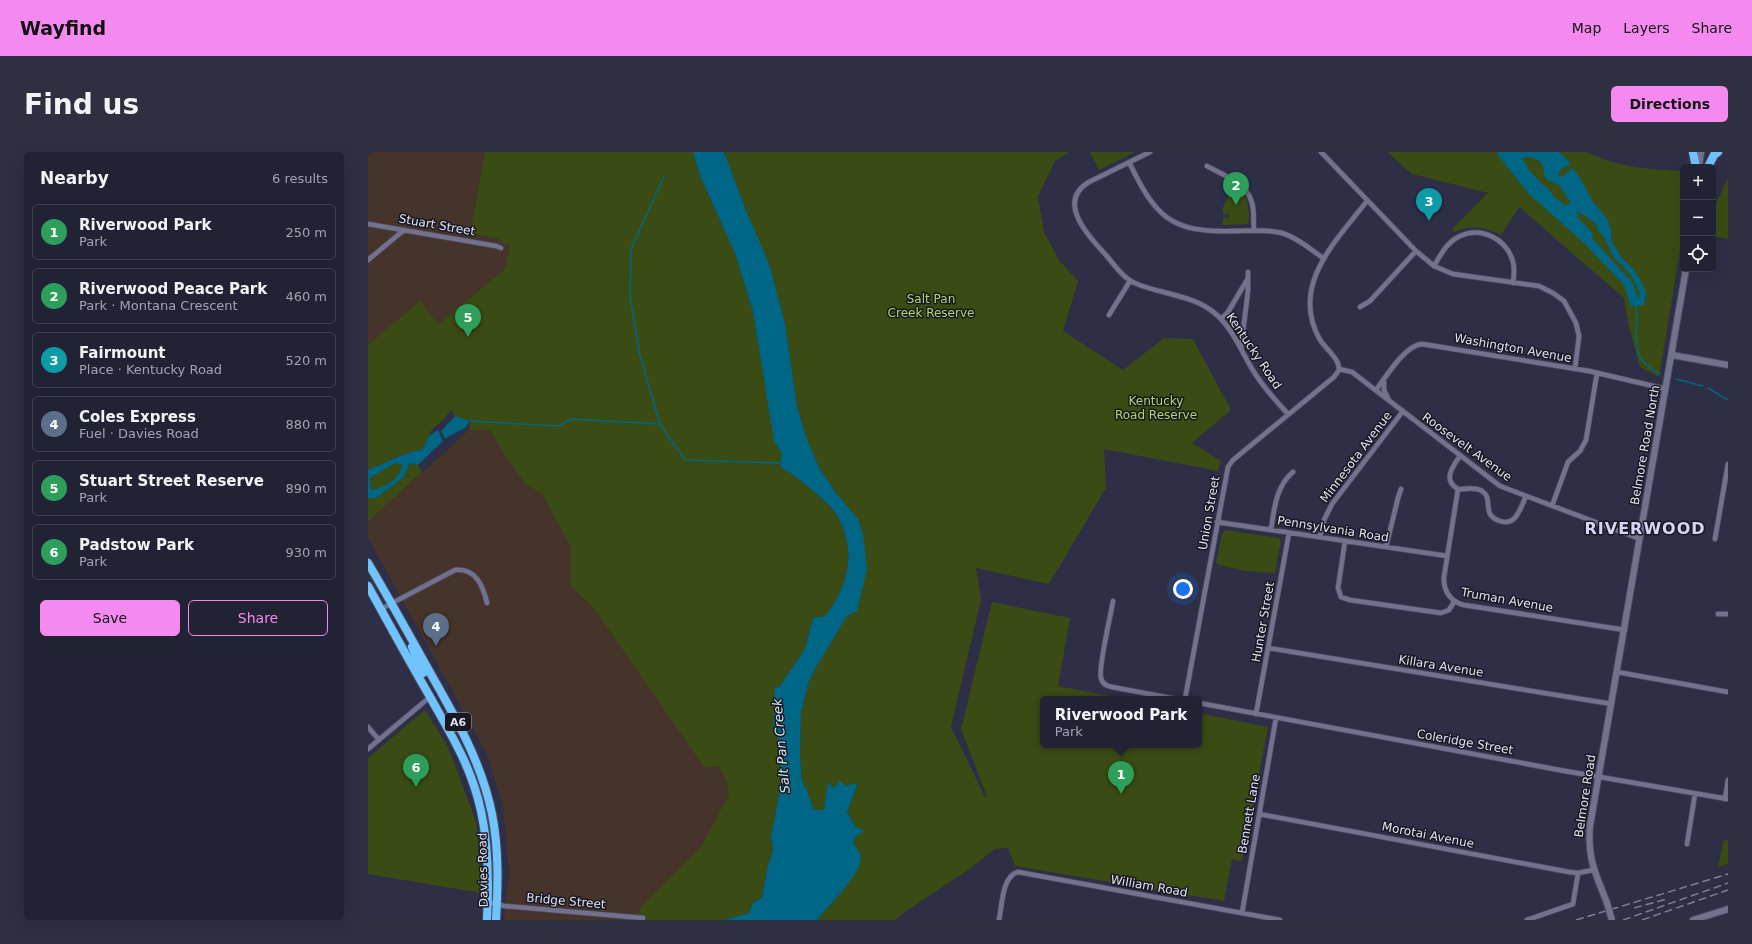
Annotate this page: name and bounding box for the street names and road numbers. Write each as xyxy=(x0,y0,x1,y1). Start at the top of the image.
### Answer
street label: Stuart Street xyxy=(398,211,477,239)
street label: Kentucky Road xyxy=(1223,310,1285,392)
street label: Washington Avenue xyxy=(1453,331,1573,365)
street label: Belmore Road North xyxy=(1628,384,1662,506)
street label: Minnesota Avenue xyxy=(1317,409,1395,505)
street label: Roosevelt Avenue xyxy=(1420,410,1514,484)
street label: Union Street xyxy=(1196,475,1222,551)
street label: Pennsylvania Road xyxy=(1276,513,1390,545)
street label: Hunter Street xyxy=(1249,580,1277,663)
street label: Truman Avenue xyxy=(1459,585,1554,615)
street label: Killara Avenue xyxy=(1397,652,1485,680)
road number: A6 xyxy=(445,713,471,731)
street label: Coleridge Street xyxy=(1416,727,1515,757)
street label: Belmore Road xyxy=(1572,753,1598,839)
street label: Bennett Lane xyxy=(1235,773,1263,855)
street label: Morotai Avenue xyxy=(1381,819,1475,851)
street label: Davies Road xyxy=(475,833,491,907)
street label: William Road xyxy=(1109,872,1189,900)
street label: Bridge Street xyxy=(526,891,606,911)

